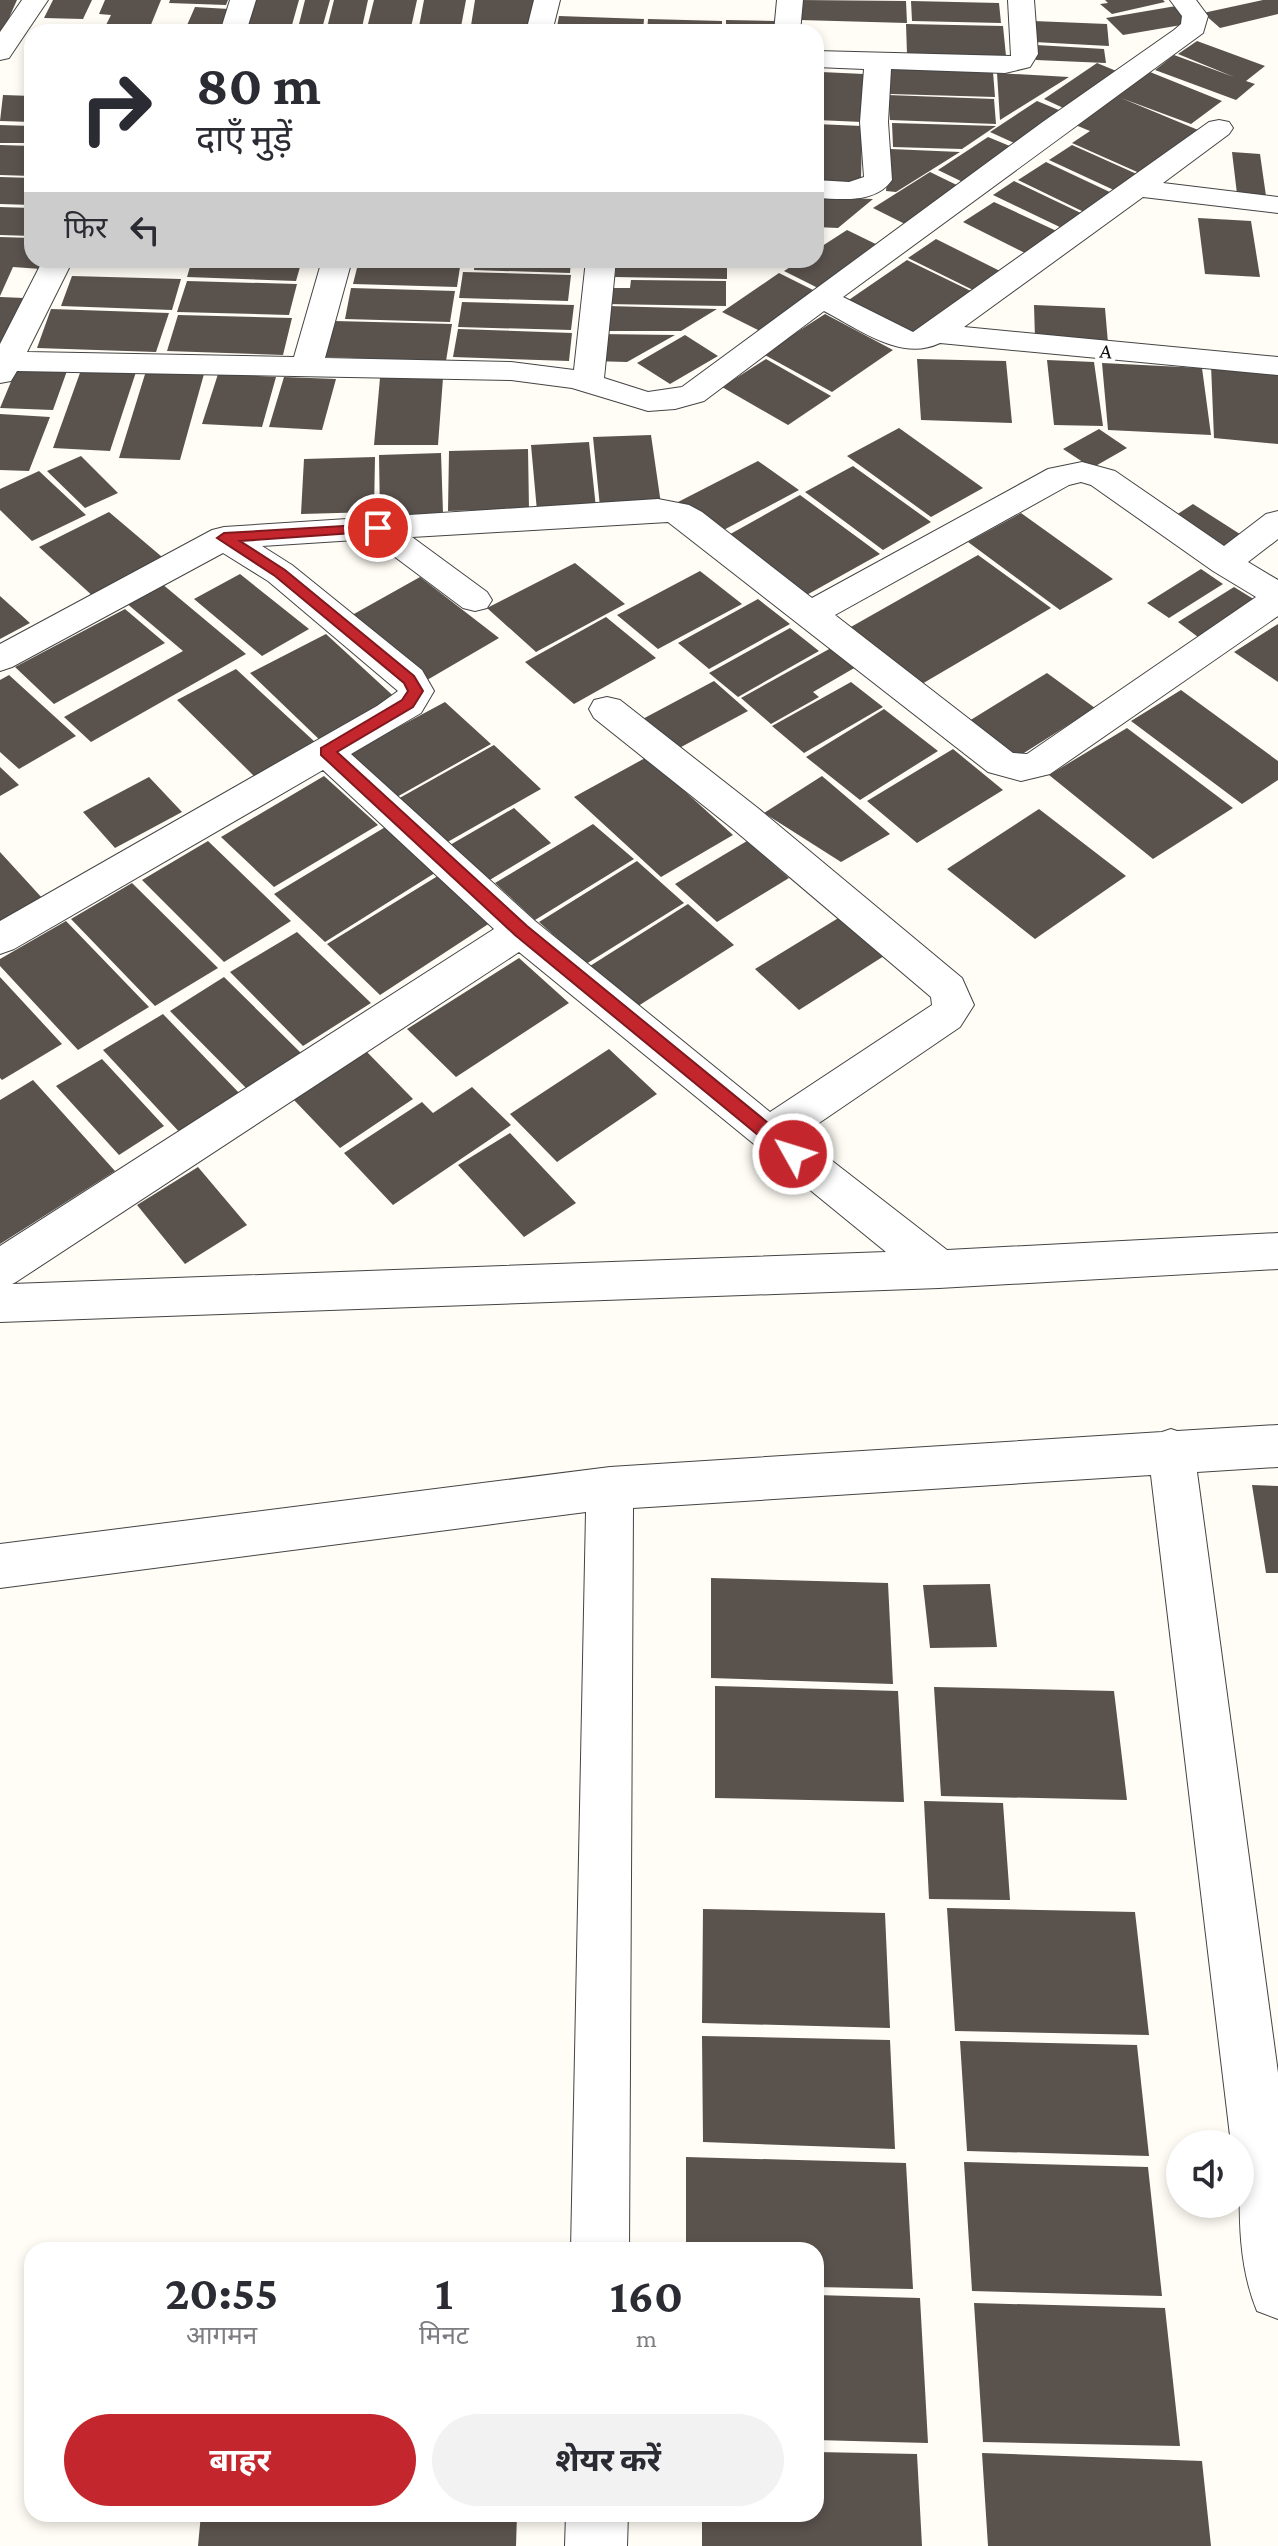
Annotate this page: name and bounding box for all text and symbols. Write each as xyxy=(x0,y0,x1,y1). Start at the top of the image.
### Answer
text: 80 m xyxy=(196,54,321,116)
icon: right xyxy=(64,56,168,160)
text: दाएँ मुड़ें xyxy=(196,119,292,159)
icon: left xyxy=(123,208,167,252)
text: फिर xyxy=(64,211,107,244)
street label: A xyxy=(1099,338,1114,364)
pin xyxy=(344,494,412,562)
icon: arrive xyxy=(356,506,400,550)
position arrow xyxy=(751,1112,835,1196)
map controls xyxy=(1166,2130,1254,2218)
button: sound xyxy=(1166,2130,1254,2218)
text: 20:55 xyxy=(165,2266,278,2319)
text: 1 xyxy=(435,2266,453,2319)
text: 160 xyxy=(610,2269,683,2322)
text: आगमन xyxy=(186,2321,257,2350)
text: मिनट xyxy=(419,2321,469,2350)
text: m xyxy=(636,2324,657,2353)
button: बाहर xyxy=(64,2414,416,2506)
button: शेयर करें xyxy=(432,2414,784,2506)

